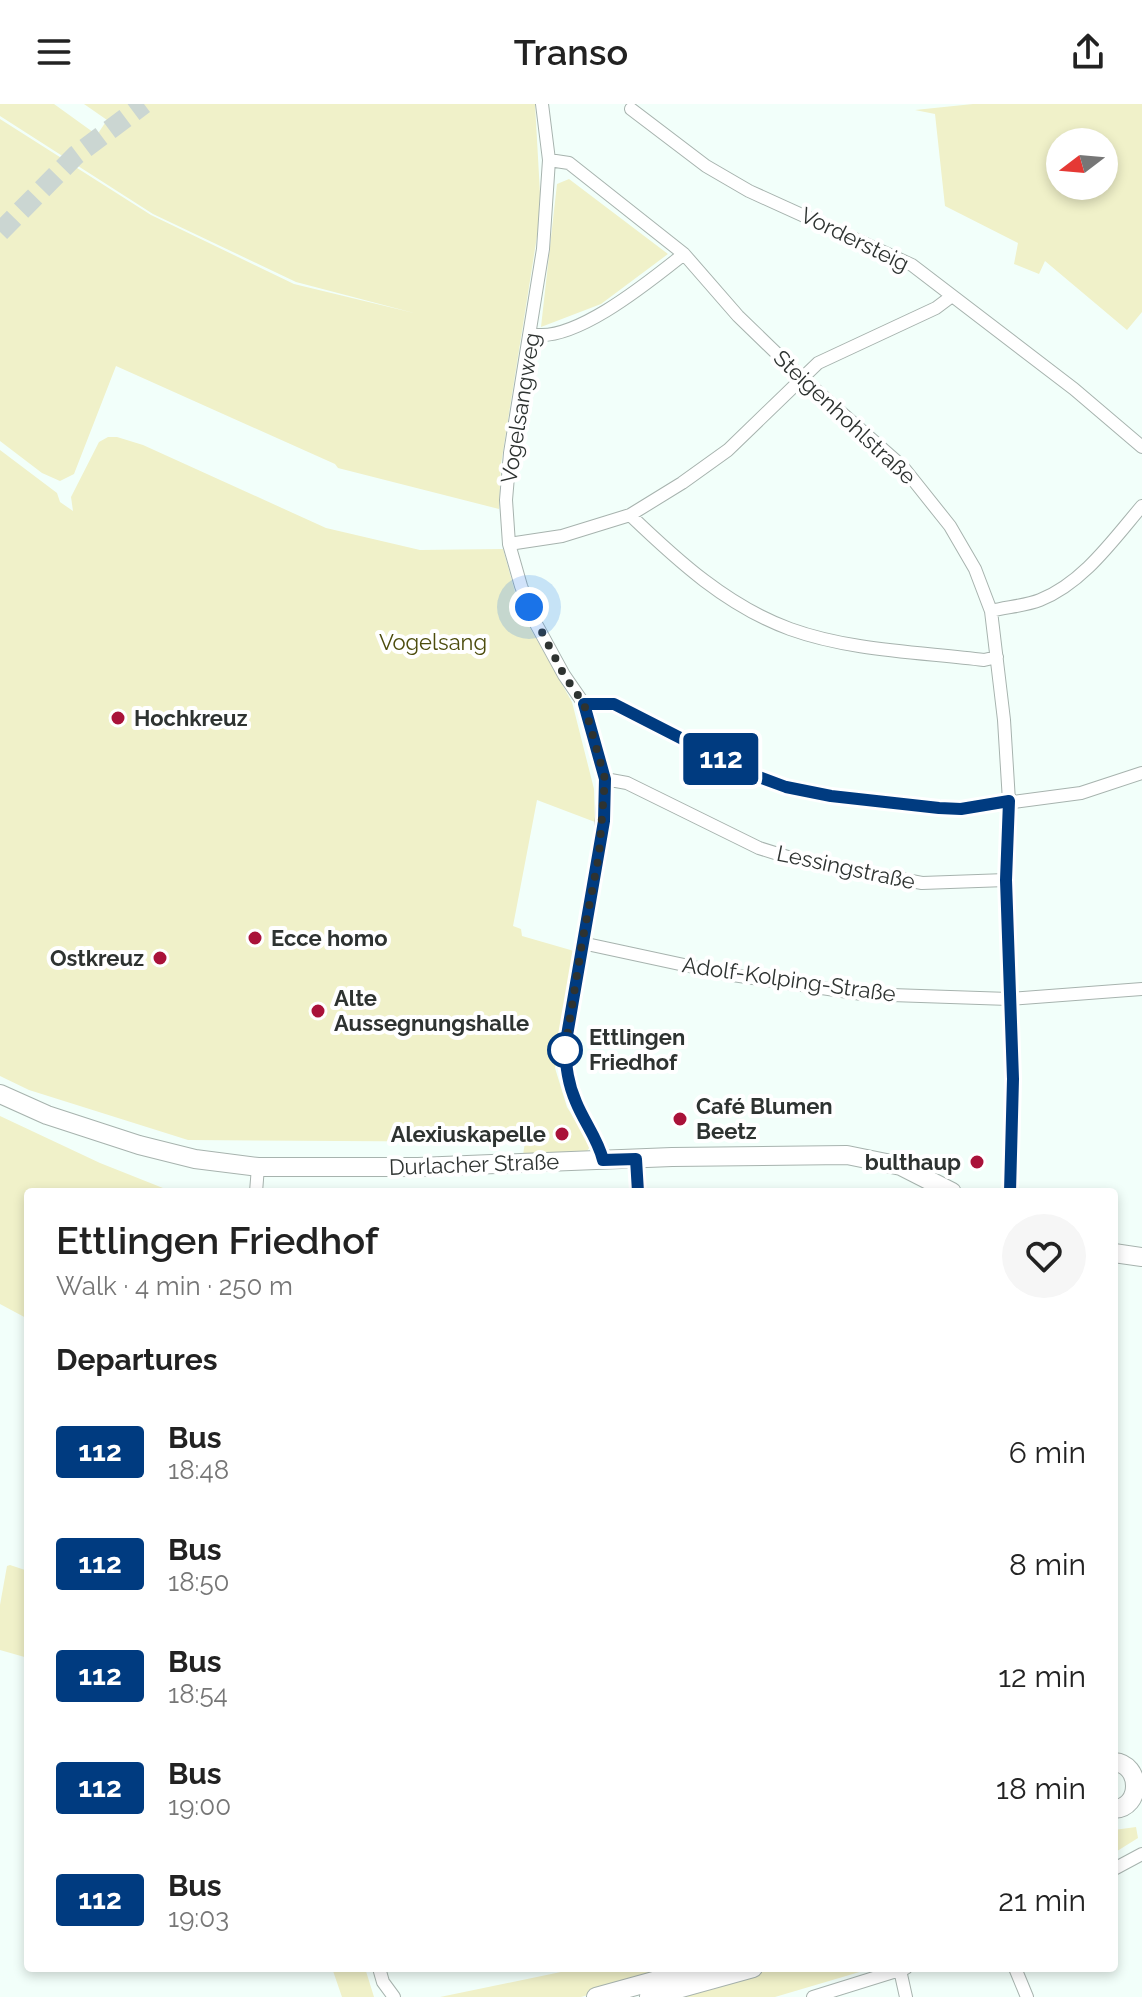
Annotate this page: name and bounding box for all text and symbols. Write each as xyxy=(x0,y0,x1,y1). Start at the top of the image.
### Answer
icon: menu xyxy=(32,30,76,74)
icon: share xyxy=(1066,30,1110,74)
text: Transo xyxy=(514,31,628,73)
north arrow xyxy=(1046,128,1118,200)
map controls xyxy=(1046,128,1118,200)
street label: Vordersteig xyxy=(797,202,913,276)
street label: Vogelsangweg xyxy=(495,331,545,485)
street label: Steigenhohlstraße xyxy=(769,344,922,490)
your location xyxy=(509,587,549,627)
park label: Vogelsang xyxy=(379,629,487,655)
place label: Hochkreuz xyxy=(134,705,248,731)
marker: Hochkreuz xyxy=(109,709,127,727)
line badge: 112 xyxy=(675,733,767,785)
text: 112 xyxy=(699,742,743,775)
street label: Lessingstraße xyxy=(774,840,918,894)
place label: Ecce homo xyxy=(271,925,387,951)
marker: Ecce homo xyxy=(246,929,264,947)
place label: Ostkreuz xyxy=(50,945,144,971)
marker: Ostkreuz xyxy=(151,949,169,967)
street label: Adolf-Kolping-Straße xyxy=(681,951,897,1007)
place label: Alte Aussegnungshalle xyxy=(334,985,529,1036)
marker: Alte Aussegnungshalle xyxy=(309,1002,327,1020)
place label: Ettlingen Friedhof xyxy=(589,1024,685,1075)
marker: Ettlingen Friedhof xyxy=(548,1033,582,1067)
place label: Café Blumen Beetz xyxy=(696,1093,833,1144)
marker: Café Blumen Beetz xyxy=(671,1110,689,1128)
place label: Alexiuskapelle xyxy=(391,1121,546,1147)
marker: Alexiuskapelle xyxy=(553,1125,571,1143)
street label: Durlacher Straße xyxy=(388,1148,560,1180)
place label: bulthaup xyxy=(865,1149,961,1175)
marker: bulthaup xyxy=(968,1153,986,1171)
button: heart xyxy=(1002,1214,1086,1298)
text: Ettlingen Friedhof xyxy=(56,1218,378,1263)
text: Walk · 4 min · 250 m xyxy=(56,1271,293,1301)
text: Departures xyxy=(56,1342,218,1377)
text: Bus xyxy=(168,1420,222,1455)
text: 112 xyxy=(78,1435,122,1468)
text: 6 min xyxy=(1009,1435,1086,1470)
text: 18:48 xyxy=(168,1455,229,1485)
text: Bus xyxy=(168,1532,222,1567)
text: 112 xyxy=(78,1547,122,1580)
text: 8 min xyxy=(1009,1547,1086,1582)
text: 18:50 xyxy=(168,1567,230,1597)
text: Bus xyxy=(168,1644,222,1679)
text: 112 xyxy=(78,1659,122,1692)
text: 12 min xyxy=(998,1659,1086,1694)
text: 18:54 xyxy=(168,1679,228,1709)
text: Bus xyxy=(168,1756,222,1791)
text: 112 xyxy=(78,1771,122,1804)
text: 18 min xyxy=(996,1771,1086,1806)
text: 19:00 xyxy=(168,1791,231,1821)
text: Bus xyxy=(168,1868,222,1903)
text: 112 xyxy=(78,1883,122,1916)
text: 21 min xyxy=(998,1883,1086,1918)
text: 19:03 xyxy=(168,1903,229,1933)

